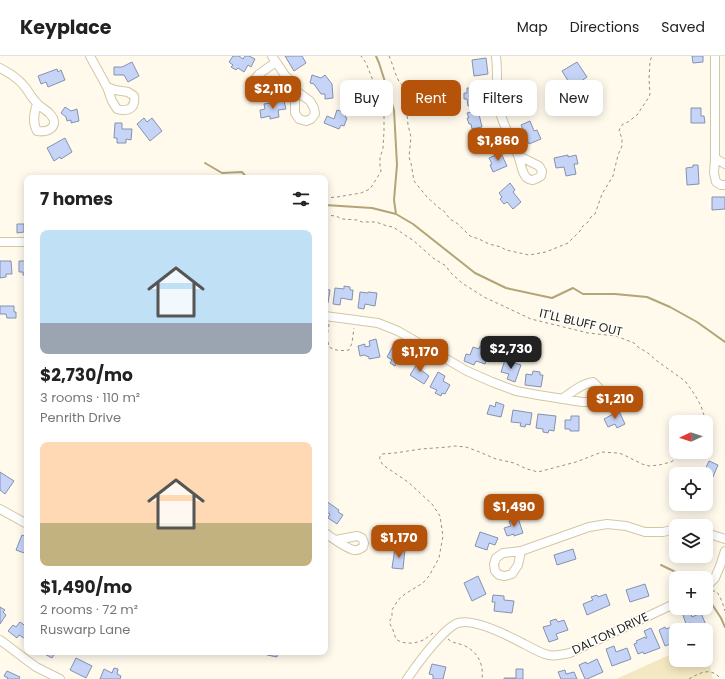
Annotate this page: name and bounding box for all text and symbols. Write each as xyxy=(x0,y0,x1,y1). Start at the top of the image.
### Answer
text: Keyplace xyxy=(20,14,112,41)
text: Map xyxy=(517,17,548,37)
text: Directions xyxy=(570,17,639,37)
text: Saved xyxy=(661,17,705,37)
pin: $2,110 xyxy=(240,76,306,110)
text: $2,110 xyxy=(254,79,292,98)
chip: Buy xyxy=(340,80,393,116)
chip: Rent xyxy=(401,80,461,116)
chip: Filters xyxy=(469,80,537,116)
chip: New xyxy=(545,80,603,116)
pin: $1,860 xyxy=(465,128,531,162)
text: $1,860 xyxy=(477,131,519,150)
text: 7 homes xyxy=(40,187,113,211)
icon: filters xyxy=(290,188,312,210)
icon: home xyxy=(140,256,212,328)
street label: IT'LL BLUFF OUT xyxy=(538,304,625,340)
pin: $2,730 xyxy=(478,336,544,370)
pin: $1,170 xyxy=(387,339,453,373)
text: $2,730 xyxy=(489,339,533,358)
text: $1,170 xyxy=(401,342,439,361)
text: $2,730/mo xyxy=(40,363,133,387)
pin: $1,210 xyxy=(582,386,648,420)
text: 3 rooms · 110 m² xyxy=(40,388,140,407)
text: $1,210 xyxy=(596,389,634,408)
text: Penrith Drive xyxy=(40,408,121,427)
north arrow xyxy=(669,415,713,459)
map controls xyxy=(669,415,713,667)
button: locate xyxy=(669,467,713,511)
icon: home xyxy=(140,468,212,540)
pin: $1,490 xyxy=(481,494,547,528)
text: $1,490 xyxy=(493,497,535,516)
button: layers xyxy=(669,519,713,563)
pin: $1,170 xyxy=(366,525,432,559)
text: $1,170 xyxy=(380,528,418,547)
button: + xyxy=(669,571,713,615)
text: $1,490/mo xyxy=(40,575,132,599)
text: 2 rooms · 72 m² xyxy=(40,600,138,619)
street label: DALTON DRIVE xyxy=(569,608,651,658)
text: Ruswarp Lane xyxy=(40,620,130,639)
button: − xyxy=(669,623,713,667)

